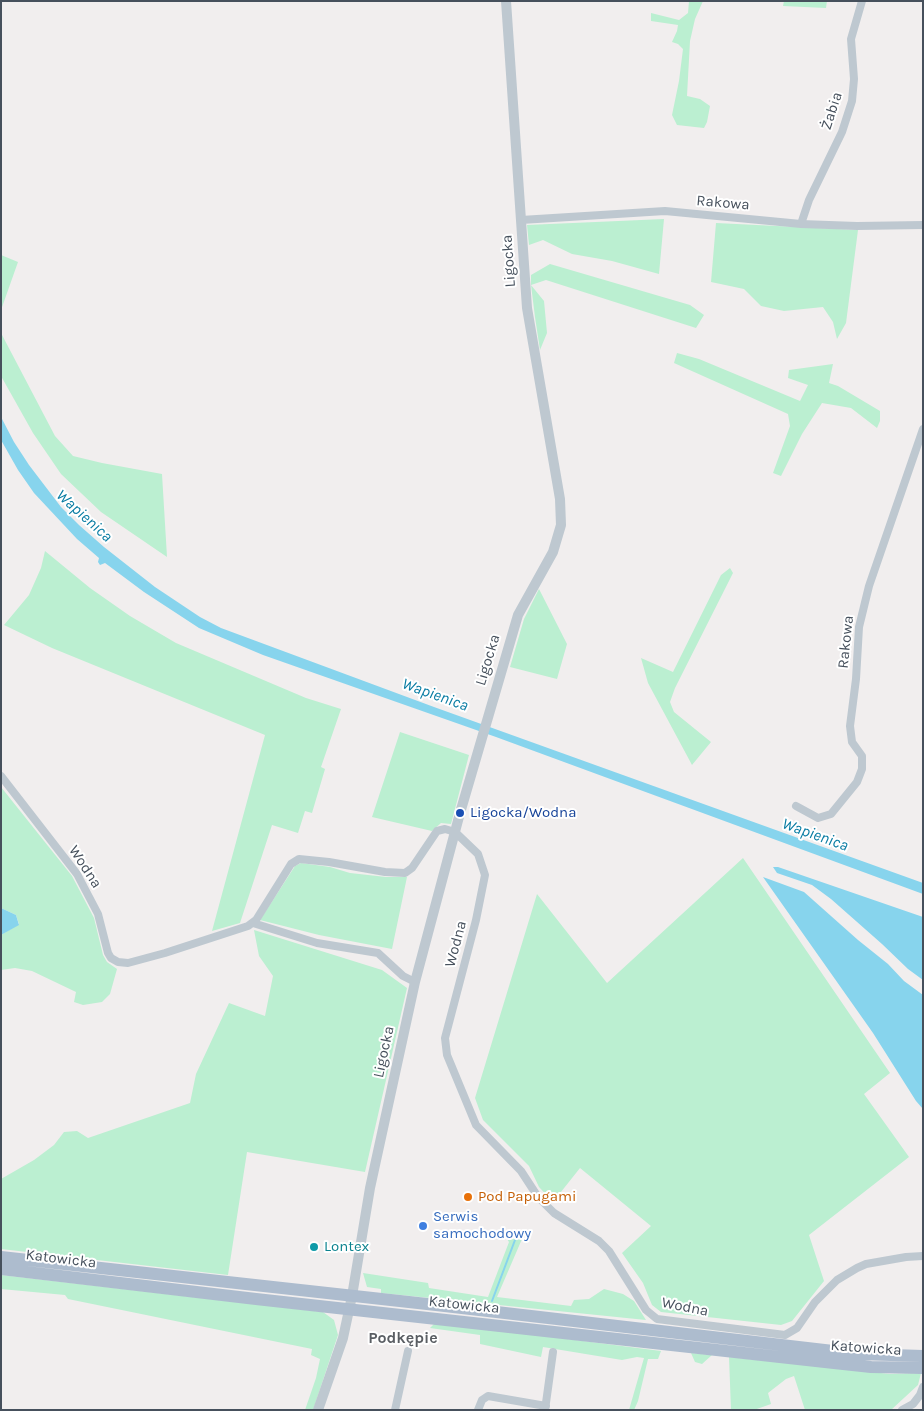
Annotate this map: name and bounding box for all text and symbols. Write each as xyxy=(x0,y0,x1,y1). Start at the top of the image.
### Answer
street label: Żabia xyxy=(817,90,847,132)
street label: Rakowa xyxy=(696,192,750,214)
street label: Ligocka xyxy=(498,234,520,288)
water label: Wapienica xyxy=(52,486,116,546)
street label: Rakowa xyxy=(834,615,858,669)
street label: Ligocka xyxy=(472,632,504,688)
water label: Wapienica xyxy=(399,674,471,716)
place label: Ligocka/Wodna xyxy=(470,804,576,822)
marker: Ligocka/Wodna xyxy=(454,807,466,819)
water label: Wapienica xyxy=(779,814,851,856)
street label: Wodna xyxy=(65,842,105,892)
street label: Wodna xyxy=(441,919,471,969)
street label: Ligocka xyxy=(370,1024,398,1080)
place label: Pod Papugami xyxy=(478,1188,577,1206)
marker: Pod Papugami xyxy=(462,1191,474,1203)
place label: Serwis samochodowy xyxy=(433,1208,531,1243)
marker: Serwis samochodowy xyxy=(417,1220,429,1232)
place label: Lontex xyxy=(324,1238,369,1256)
marker: Lontex xyxy=(308,1241,320,1253)
street label: Katowicka xyxy=(25,1246,97,1272)
street label: Katowicka xyxy=(428,1292,500,1318)
street label: Wodna xyxy=(660,1294,710,1320)
district label: Podkępie xyxy=(368,1328,438,1348)
street label: Katowicka xyxy=(830,1337,902,1359)

